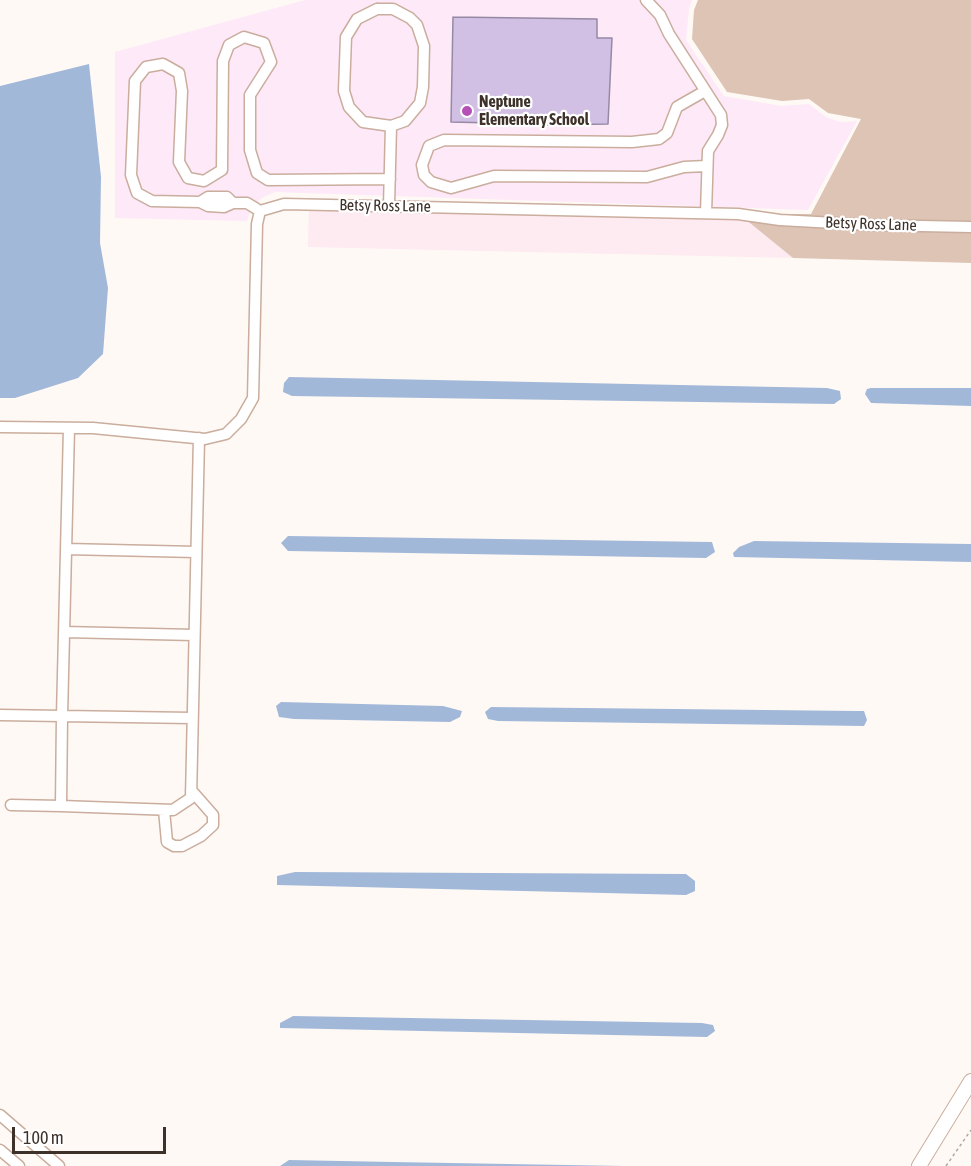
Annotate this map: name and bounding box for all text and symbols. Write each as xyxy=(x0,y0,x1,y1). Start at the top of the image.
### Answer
place label: Neptune Elementary School xyxy=(479,92,589,130)
marker: Neptune Elementary School xyxy=(460,104,474,118)
street label: Betsy Ross Lane xyxy=(339,196,431,216)
street label: Betsy Ross Lane xyxy=(825,213,917,235)
scale bar xyxy=(15,1115,170,1153)
text: 100 m xyxy=(23,1127,64,1148)

